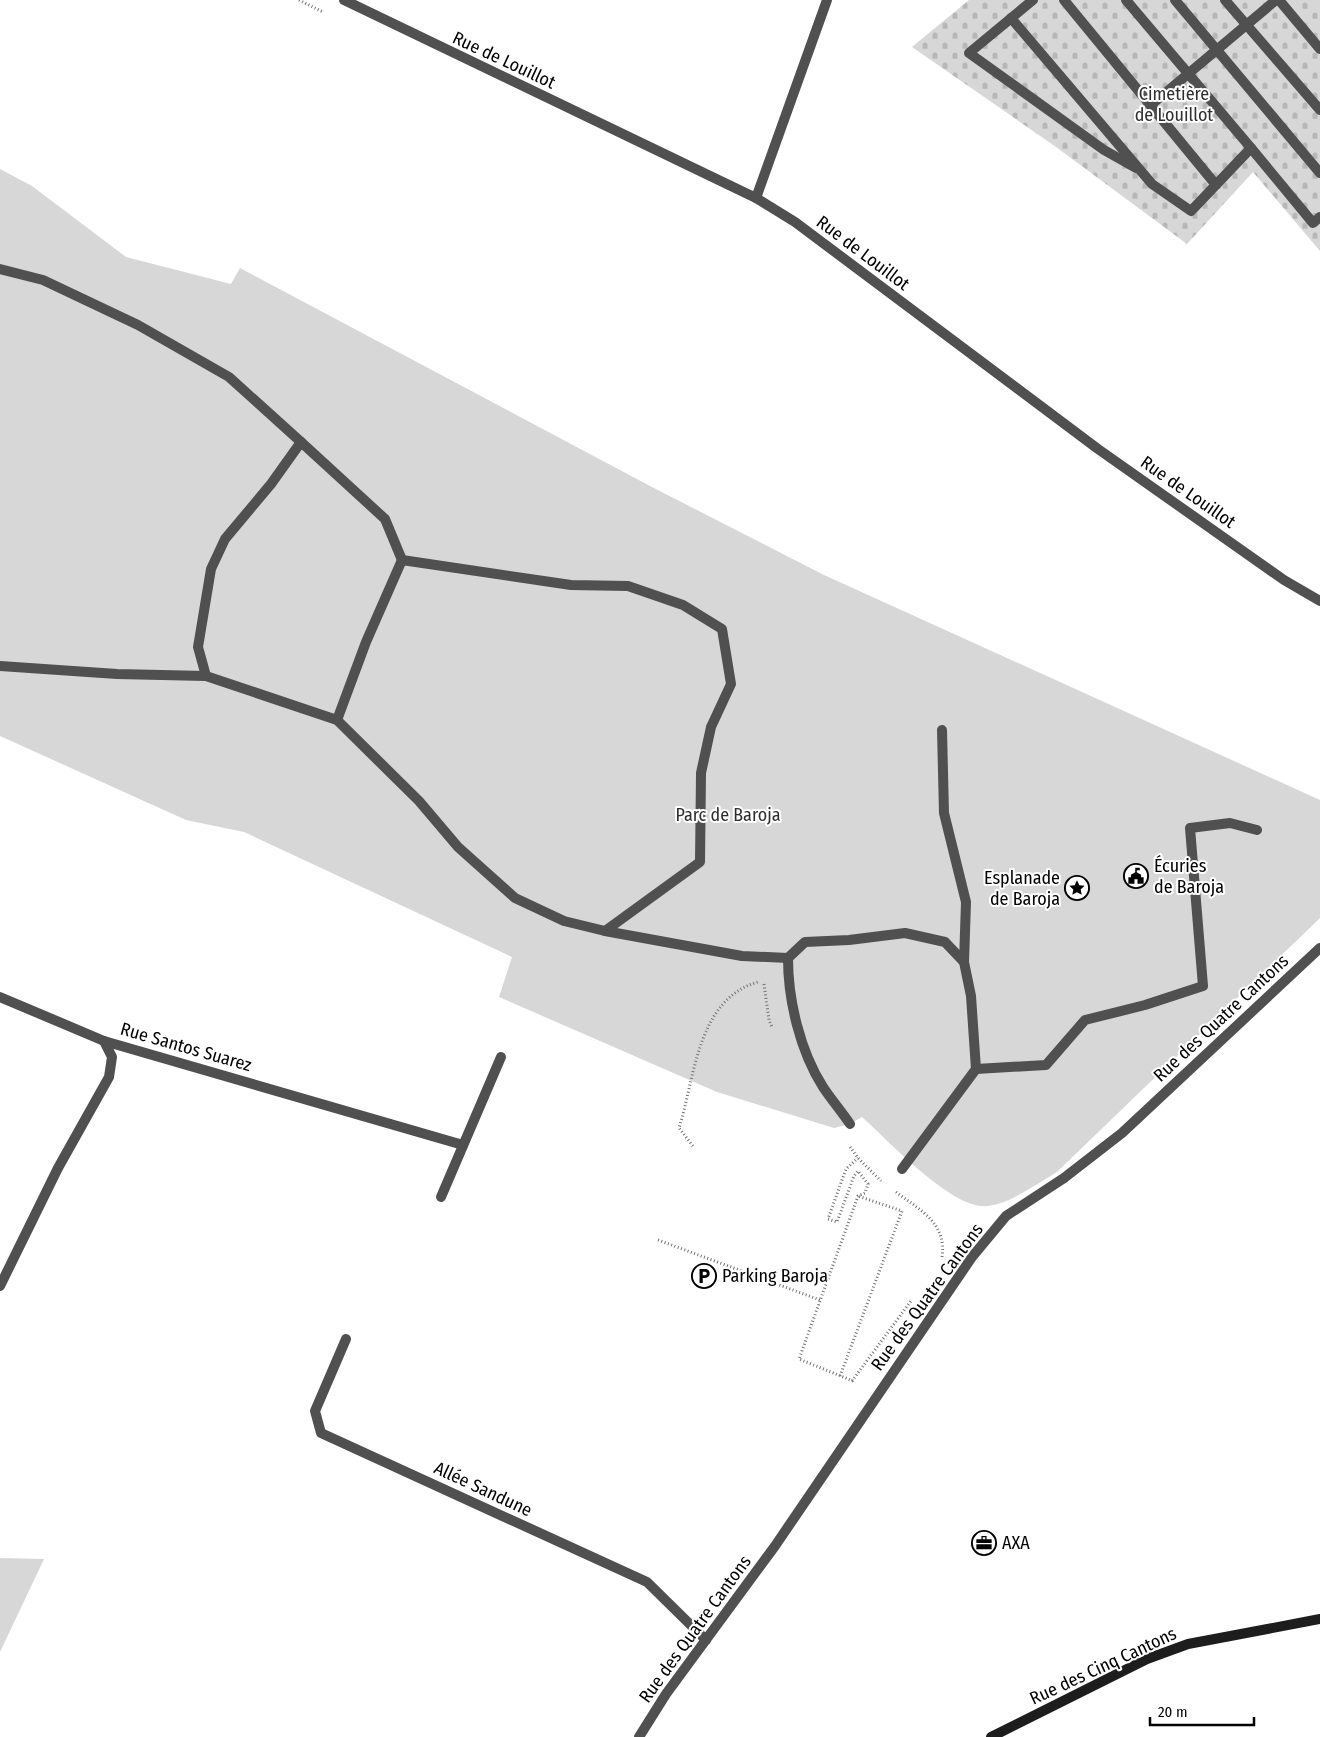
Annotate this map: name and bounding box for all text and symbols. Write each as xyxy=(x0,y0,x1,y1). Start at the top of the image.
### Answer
street label: Rue de Louillot xyxy=(449,27,559,93)
park label: Cimetière de Louillot xyxy=(1135,83,1213,126)
street label: Rue de Louillot xyxy=(812,211,914,295)
street label: Rue de Louillot xyxy=(1136,451,1240,533)
park label: Parc de Baroja xyxy=(675,804,781,826)
place label: Écuries de Baroja xyxy=(1154,854,1224,898)
public building icon: Écuries de Baroja xyxy=(1123,863,1149,889)
place label: Esplanade de Baroja xyxy=(984,867,1060,910)
place icon: Esplanade de Baroja xyxy=(1064,875,1090,901)
street label: Rue des Quatre Cantons xyxy=(1149,950,1293,1086)
street label: Rue Santos Suarez xyxy=(118,1018,254,1076)
street label: Rue des Quatre Cantons xyxy=(866,1219,988,1375)
parking icon: Parking Baroja xyxy=(691,1263,717,1289)
place label: Parking Baroja xyxy=(722,1265,828,1287)
street label: Allée Sandune xyxy=(431,1457,536,1521)
office icon: AXA xyxy=(971,1530,997,1556)
place label: AXA xyxy=(1002,1532,1030,1554)
street label: Rue des Quatre Cantons xyxy=(634,1551,756,1707)
street label: Rue des Cinq Cantons xyxy=(1026,1622,1180,1710)
scale bar xyxy=(1150,1694,1254,1726)
text: 20 m xyxy=(1158,1703,1188,1721)

